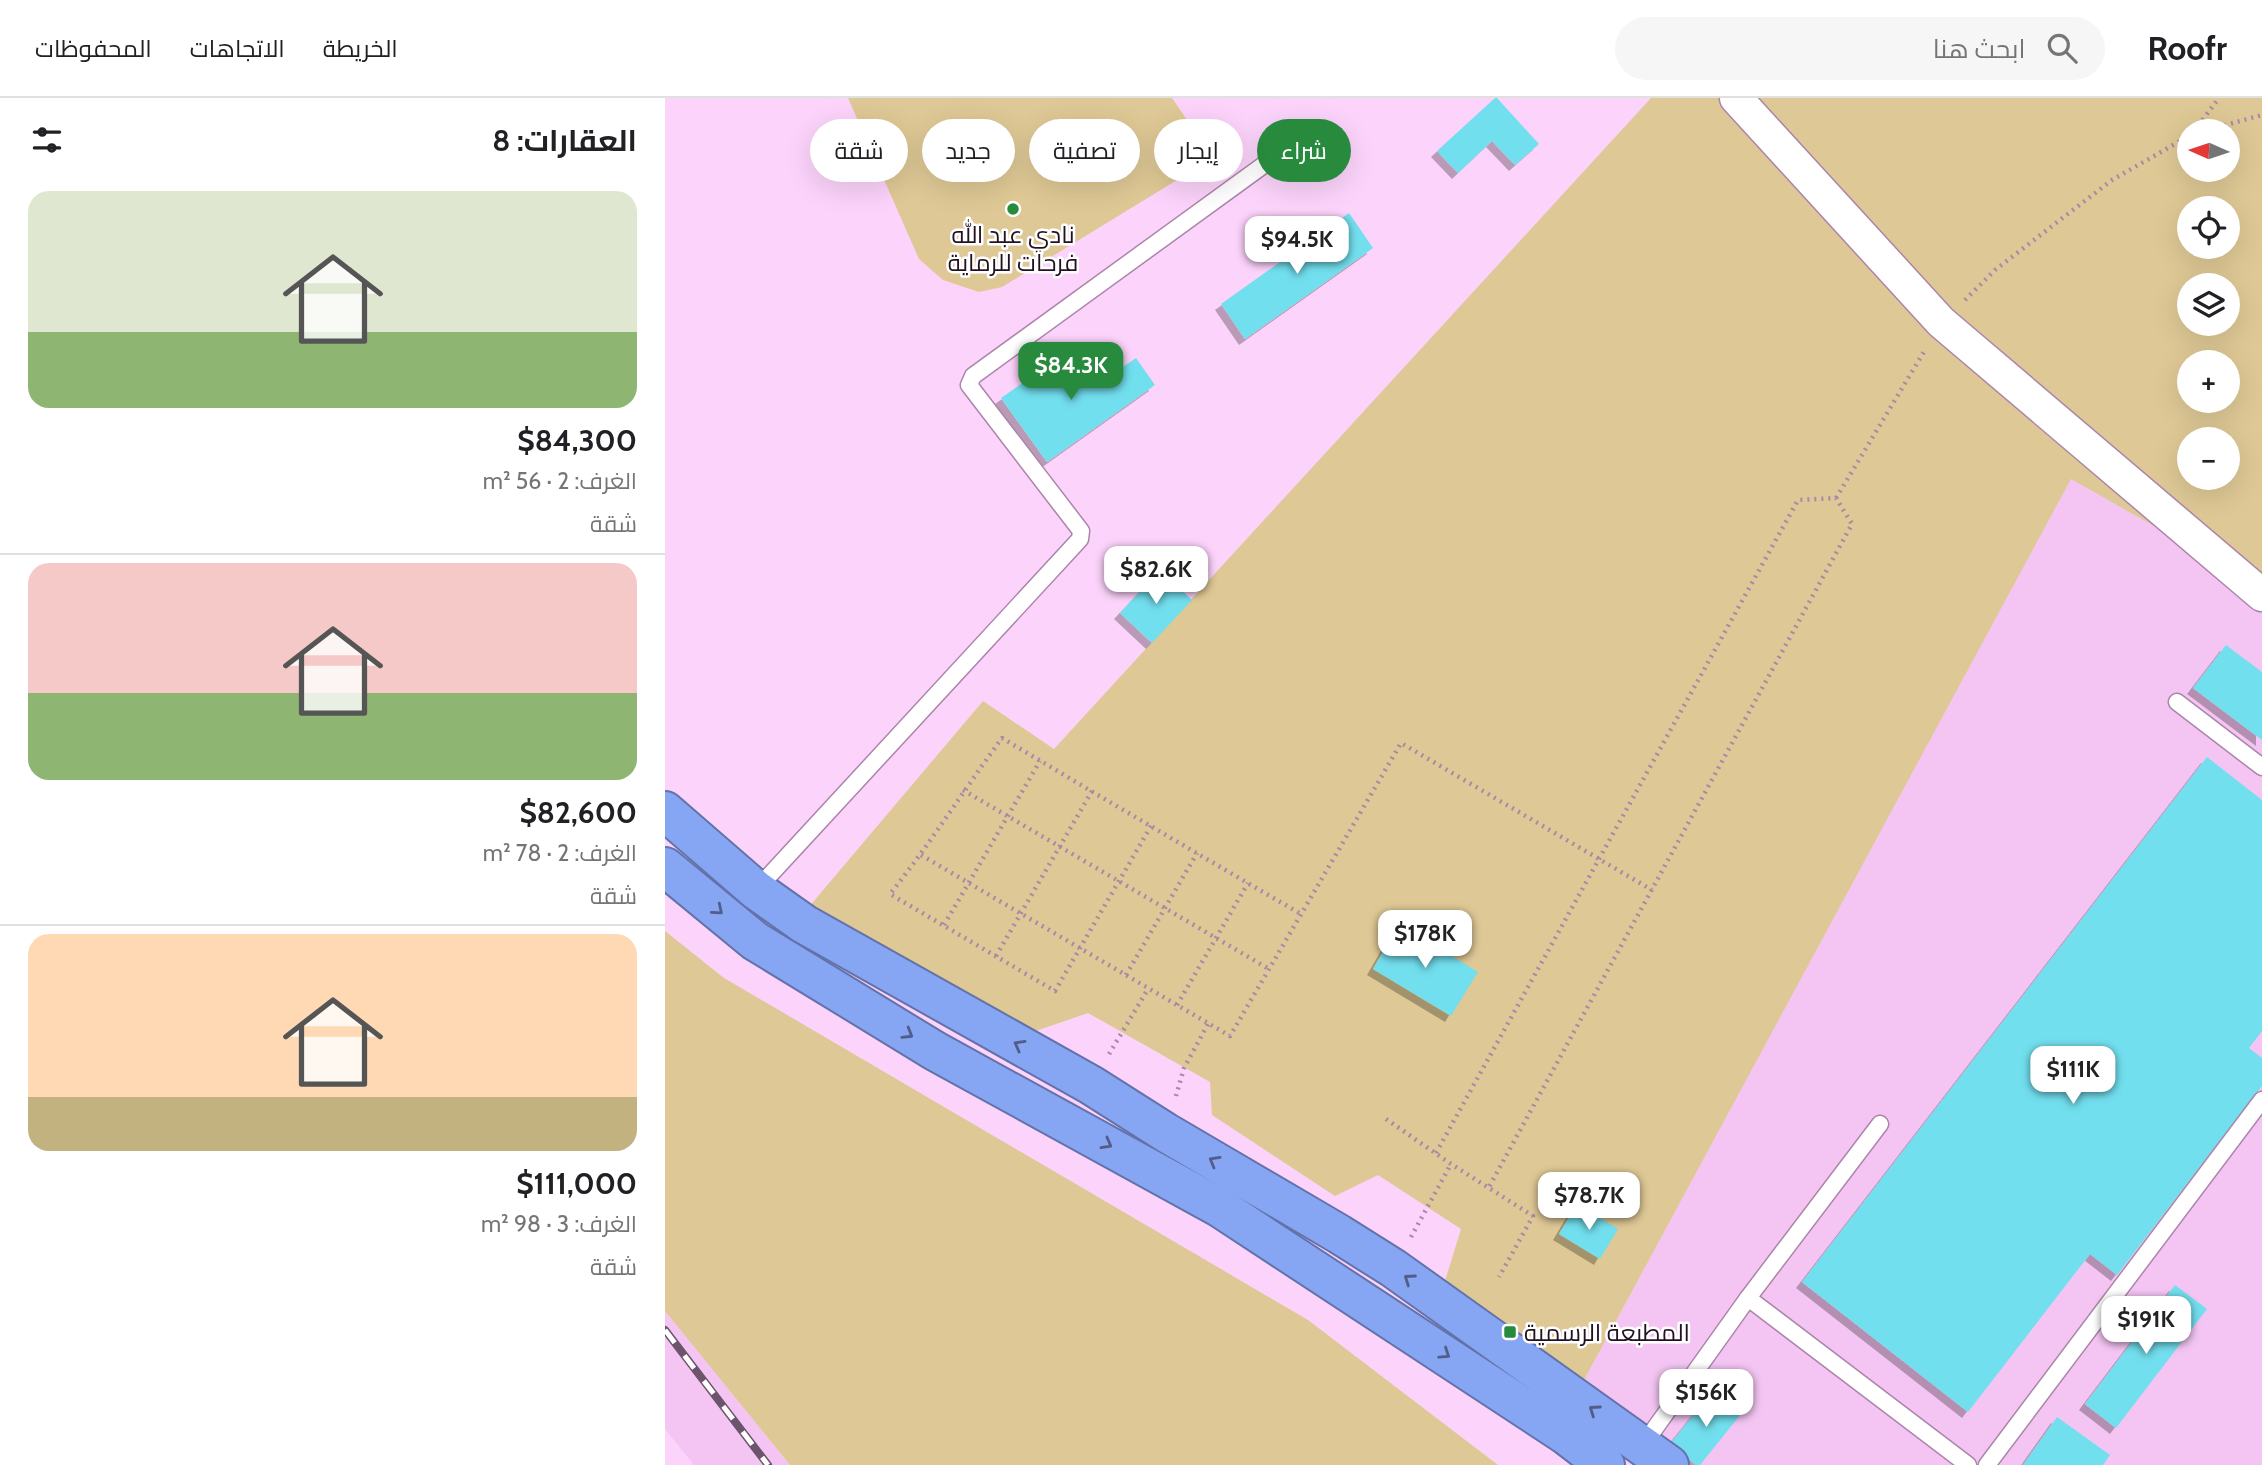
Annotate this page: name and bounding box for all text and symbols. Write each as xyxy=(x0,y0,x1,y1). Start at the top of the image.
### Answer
search box xyxy=(1615,17,2105,80)
text: Roofr xyxy=(2147,28,2227,68)
icon: search xyxy=(2043,29,2081,67)
text: ابحث هنا xyxy=(1933,33,2025,65)
text: المحفوظات xyxy=(35,34,152,63)
text: الاتجاهات xyxy=(190,34,285,63)
text: الخريطة xyxy=(323,34,398,63)
chip: شقة xyxy=(810,119,908,182)
chip: جديد xyxy=(922,119,1015,182)
chip: تصفية xyxy=(1029,119,1140,182)
chip: إيجار xyxy=(1154,119,1243,182)
chip: شراء xyxy=(1257,119,1351,182)
north arrow xyxy=(2177,119,2240,182)
map controls xyxy=(2177,119,2240,490)
icon: filters xyxy=(28,121,66,159)
text: العقارات: 8 xyxy=(492,122,637,159)
button: locate xyxy=(2177,196,2240,259)
marker: نادي عبد الله فرحات للرماية xyxy=(1005,201,1021,217)
pin: $94.5K xyxy=(1240,216,1354,276)
place label: نادي عبد الله فرحات للرماية xyxy=(948,219,1078,277)
text: $94.5K xyxy=(1261,225,1333,253)
icon: home xyxy=(270,236,396,362)
button: layers xyxy=(2177,273,2240,336)
pin: $84.3K xyxy=(1014,342,1128,402)
button: + xyxy=(2177,350,2240,413)
text: $84.3K xyxy=(1034,351,1108,379)
text: $84,300 xyxy=(517,422,637,459)
button: − xyxy=(2177,427,2240,490)
text: الغرف: 2 · 56 m² xyxy=(483,467,637,495)
text: شقة xyxy=(590,510,637,538)
pin: $82.6K xyxy=(1099,546,1213,606)
text: $82.6K xyxy=(1120,555,1192,583)
icon: home xyxy=(270,608,396,734)
text: $82,600 xyxy=(519,794,637,831)
text: الغرف: 2 · 78 m² xyxy=(483,839,637,867)
text: شقة xyxy=(590,882,637,910)
one-way arrow xyxy=(709,902,722,914)
pin: $178K xyxy=(1376,910,1474,970)
text: $178K xyxy=(1394,919,1456,947)
icon: home xyxy=(270,979,396,1105)
one-way arrow xyxy=(900,1026,913,1039)
one-way arrow xyxy=(1013,1040,1026,1053)
pin: $111K xyxy=(2024,1046,2122,1106)
text: $111K xyxy=(2046,1055,2100,1083)
one-way arrow xyxy=(1100,1136,1112,1149)
one-way arrow xyxy=(1209,1156,1222,1169)
text: $111,000 xyxy=(516,1165,637,1202)
pin: $78.7K xyxy=(1532,1172,1646,1232)
text: $78.7K xyxy=(1554,1181,1624,1209)
text: الغرف: 3 · 98 m² xyxy=(481,1210,637,1238)
text: شقة xyxy=(590,1253,637,1281)
one-way arrow xyxy=(1404,1275,1417,1287)
pin: $191K xyxy=(2097,1296,2195,1356)
text: $191K xyxy=(2117,1305,2175,1333)
place label: المطبعة الرسمية xyxy=(1524,1318,1690,1347)
marker: المطبعة الرسمية xyxy=(1502,1324,1518,1340)
one-way arrow xyxy=(1437,1346,1450,1359)
pin: $156K xyxy=(1657,1370,1755,1429)
text: $156K xyxy=(1675,1378,1737,1406)
one-way arrow xyxy=(1589,1406,1602,1418)

